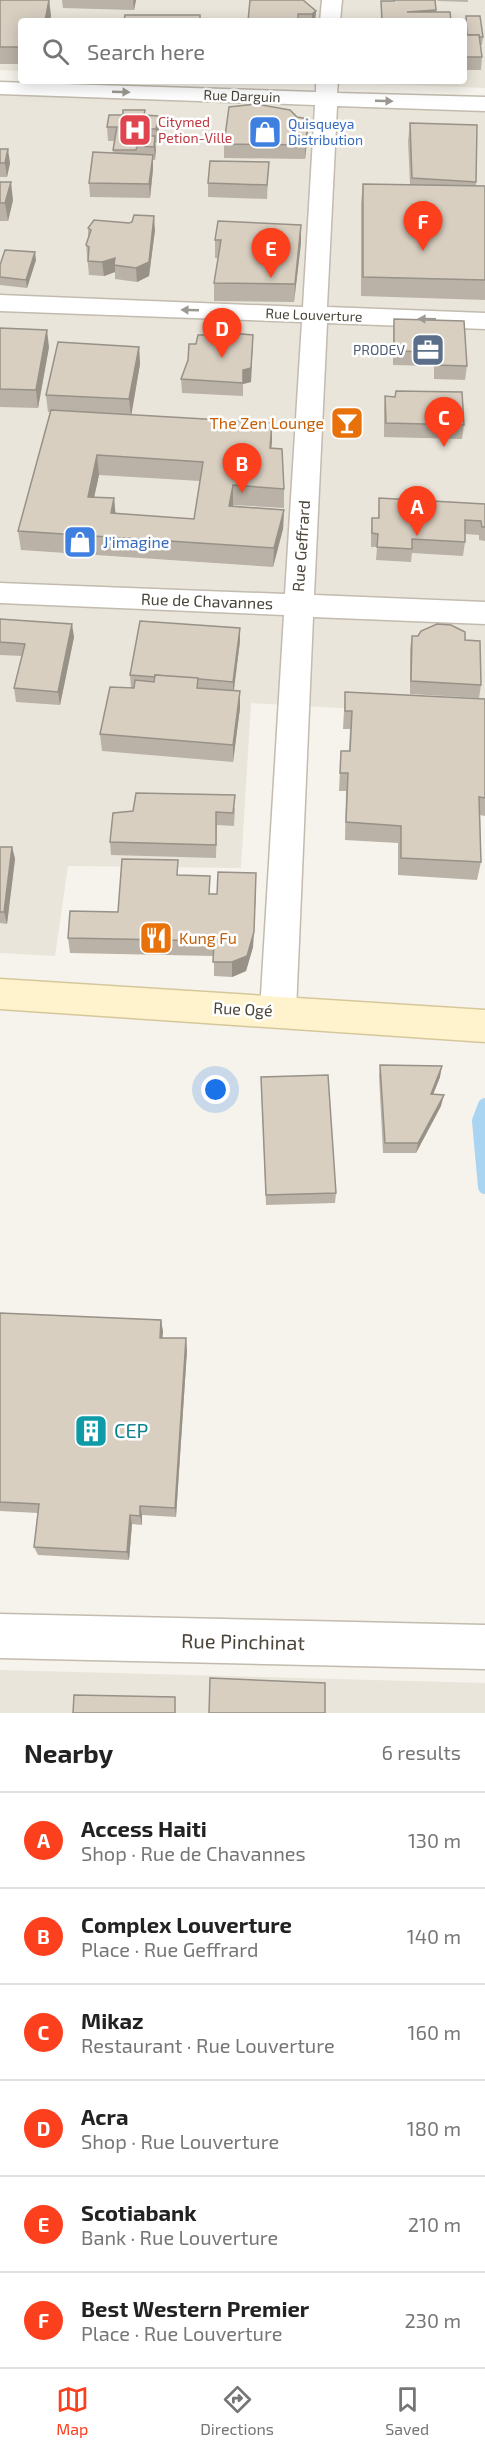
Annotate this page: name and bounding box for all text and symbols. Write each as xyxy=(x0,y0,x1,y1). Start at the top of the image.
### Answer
search box xyxy=(18,18,467,84)
icon: search xyxy=(39,35,72,68)
text: Search here xyxy=(87,38,205,64)
street label: Rue Darguin xyxy=(203,86,281,105)
one-way arrow xyxy=(112,87,131,97)
one-way arrow xyxy=(375,96,394,105)
hospital icon: Citymed Petion-Ville xyxy=(117,112,153,148)
place label: Citymed Petion-Ville xyxy=(158,113,232,146)
shop icon: Quisqueya Distribution xyxy=(247,114,283,150)
place label: Quisqueya Distribution xyxy=(288,115,363,148)
pin: F xyxy=(404,202,442,251)
pin: E xyxy=(252,228,290,278)
street label: Rue Louverture xyxy=(265,304,363,325)
one-way arrow xyxy=(180,306,199,315)
pin: D xyxy=(202,308,242,358)
one-way arrow xyxy=(417,314,436,324)
office icon: PRODEV xyxy=(410,332,446,368)
place label: PRODEV xyxy=(353,341,405,358)
pin: C xyxy=(424,398,464,447)
bar icon: The Zen Lounge xyxy=(329,405,365,441)
place label: The Zen Lounge xyxy=(210,413,324,432)
pin: B xyxy=(222,444,262,493)
pin: A xyxy=(398,486,436,536)
street label: Rue Geffrard xyxy=(288,500,313,592)
shop icon: J'imagine xyxy=(62,524,98,560)
place label: J'imagine xyxy=(103,532,169,551)
street label: Rue de Chavannes xyxy=(141,589,273,612)
restaurant icon: Kung Fu xyxy=(138,920,174,956)
place label: Kung Fu xyxy=(179,928,237,947)
street label: Rue Ogé xyxy=(213,997,273,1020)
your location xyxy=(201,1075,230,1104)
building icon: CEP xyxy=(73,1413,109,1449)
place label: CEP xyxy=(114,1418,148,1442)
street label: Rue Pinchinat xyxy=(181,1628,306,1654)
text: Nearby xyxy=(24,1737,113,1768)
text: 6 results xyxy=(381,1740,461,1764)
text: Access Haiti xyxy=(81,1815,207,1841)
text: A xyxy=(37,1828,50,1852)
text: 130 m xyxy=(408,1828,461,1852)
text: Shop · Rue de Chavannes xyxy=(81,1841,306,1865)
text: Complex Louverture xyxy=(81,1911,292,1937)
text: B xyxy=(37,1924,50,1948)
text: 140 m xyxy=(407,1924,461,1948)
text: Place · Rue Geffrard xyxy=(81,1937,258,1961)
text: Mikaz xyxy=(81,2007,144,2033)
text: C xyxy=(38,2020,49,2044)
text: 160 m xyxy=(408,2020,461,2044)
text: Restaurant · Rue Louverture xyxy=(81,2033,335,2057)
text: Acra xyxy=(81,2103,128,2129)
text: D xyxy=(37,2116,50,2140)
text: 180 m xyxy=(407,2116,461,2140)
text: Shop · Rue Louverture xyxy=(81,2129,279,2153)
text: Scotiabank xyxy=(81,2199,197,2225)
text: E xyxy=(38,2212,49,2236)
text: 210 m xyxy=(408,2212,461,2236)
text: Bank · Rue Louverture xyxy=(81,2225,278,2249)
text: Best Western Premier xyxy=(81,2295,309,2321)
text: F xyxy=(38,2308,49,2332)
text: 230 m xyxy=(405,2308,461,2332)
text: Place · Rue Louverture xyxy=(81,2321,282,2345)
tab: Map xyxy=(56,2383,89,2438)
tab: Directions xyxy=(200,2383,274,2438)
tab: Saved xyxy=(385,2383,429,2438)

